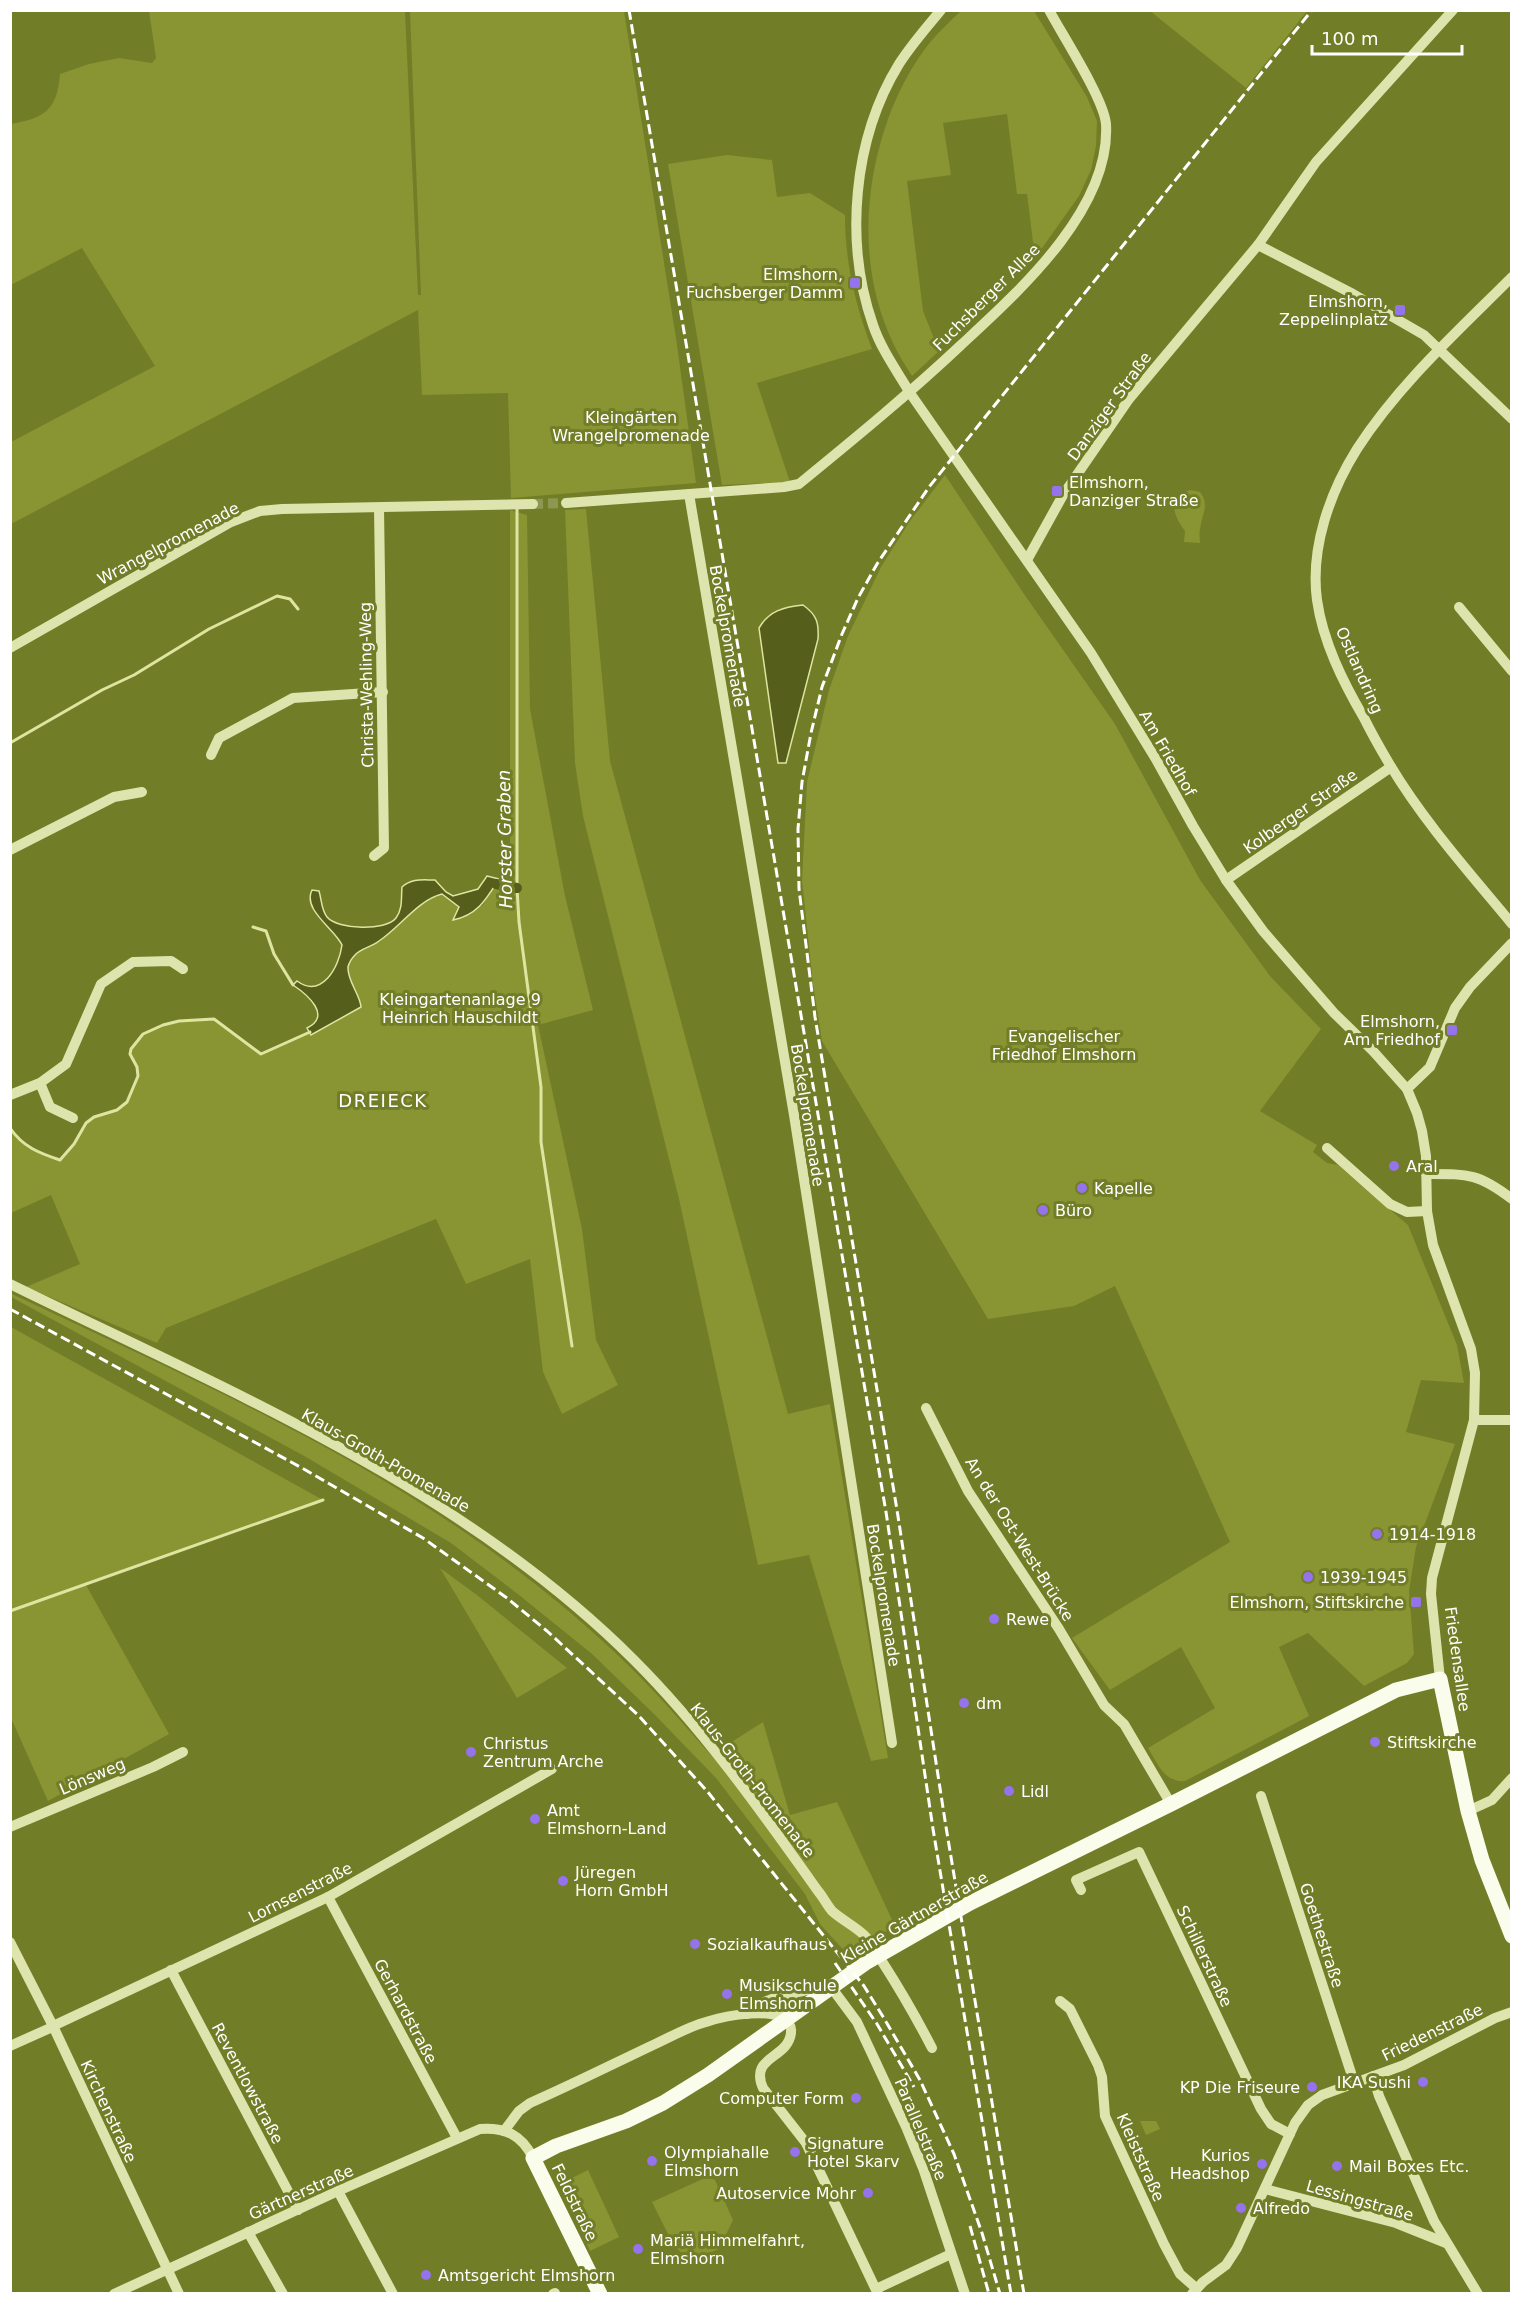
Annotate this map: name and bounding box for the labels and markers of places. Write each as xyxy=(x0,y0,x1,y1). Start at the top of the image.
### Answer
place label: Elmshorn, Fuchsberger Damm xyxy=(686,265,843,302)
marker: Elmshorn, Fuchsberger Damm xyxy=(848,276,862,290)
place label: Elmshorn, Zeppelinplatz xyxy=(1279,292,1388,329)
marker: Elmshorn, Zeppelinplatz xyxy=(1393,303,1407,317)
place label: Elmshorn, Danziger Straße xyxy=(1069,473,1199,510)
marker: Elmshorn, Danziger Straße xyxy=(1050,484,1064,498)
place label: Elmshorn, Am Friedhof xyxy=(1344,1012,1440,1049)
marker: Elmshorn, Am Friedhof xyxy=(1445,1023,1459,1037)
place label: Aral xyxy=(1406,1157,1438,1176)
marker: Aral xyxy=(1387,1159,1401,1173)
place label: Kapelle xyxy=(1094,1179,1153,1198)
marker: Kapelle xyxy=(1075,1181,1089,1195)
place label: Büro xyxy=(1055,1201,1092,1220)
marker: Büro xyxy=(1036,1203,1050,1217)
place label: 1914-1918 xyxy=(1389,1525,1476,1544)
marker: 1914-1918 xyxy=(1370,1527,1384,1541)
place label: 1939-1945 xyxy=(1320,1568,1407,1587)
marker: 1939-1945 xyxy=(1301,1570,1315,1584)
place label: Elmshorn, Stiftskirche xyxy=(1229,1593,1404,1612)
marker: Elmshorn, Stiftskirche xyxy=(1409,1595,1423,1609)
place label: Rewe xyxy=(1006,1610,1049,1629)
marker: Rewe xyxy=(987,1612,1001,1626)
place label: dm xyxy=(976,1694,1002,1713)
marker: dm xyxy=(957,1696,971,1710)
place label: Stiftskirche xyxy=(1387,1733,1477,1752)
place label: Christus Zentrum Arche xyxy=(483,1734,604,1771)
marker: Stiftskirche xyxy=(1368,1735,1382,1749)
marker: Christus Zentrum Arche xyxy=(464,1745,478,1759)
place label: Lidl xyxy=(1021,1782,1049,1801)
marker: Lidl xyxy=(1002,1784,1016,1798)
place label: Amt Elmshorn-Land xyxy=(547,1801,667,1838)
marker: Amt Elmshorn-Land xyxy=(528,1812,542,1826)
place label: Jüregen Horn GmbH xyxy=(574,1863,669,1900)
marker: Jüregen Horn GmbH xyxy=(556,1874,570,1888)
place label: Sozialkaufhaus xyxy=(707,1935,827,1954)
marker: Sozialkaufhaus xyxy=(688,1937,702,1951)
place label: Musikschule Elmshorn xyxy=(739,1976,837,2013)
marker: Musikschule Elmshorn xyxy=(720,1987,734,2001)
place label: IKA Sushi xyxy=(1337,2073,1411,2092)
marker: IKA Sushi xyxy=(1416,2075,1430,2089)
place label: KP Die Friseure xyxy=(1180,2078,1300,2097)
marker: KP Die Friseure xyxy=(1305,2080,1319,2094)
place label: Computer Form xyxy=(719,2089,844,2108)
marker: Computer Form xyxy=(849,2091,863,2105)
place label: Signature Hotel Skarv xyxy=(807,2134,899,2171)
place label: Olympiahalle Elmshorn xyxy=(664,2143,769,2180)
marker: Signature Hotel Skarv xyxy=(788,2145,802,2159)
place label: Kurios Headshop xyxy=(1170,2146,1250,2183)
marker: Olympiahalle Elmshorn xyxy=(645,2154,659,2168)
marker: Kurios Headshop xyxy=(1255,2157,1269,2171)
place label: Mail Boxes Etc. xyxy=(1349,2157,1469,2176)
marker: Mail Boxes Etc. xyxy=(1330,2159,1344,2173)
place label: Autoservice Mohr xyxy=(716,2184,856,2203)
marker: Autoservice Mohr xyxy=(861,2186,875,2200)
place label: Alfredo xyxy=(1253,2199,1310,2218)
marker: Alfredo xyxy=(1234,2201,1248,2215)
place label: Mariä Himmelfahrt, Elmshorn xyxy=(650,2231,805,2268)
marker: Mariä Himmelfahrt, Elmshorn xyxy=(631,2242,645,2256)
place label: Amtsgericht Elmshorn xyxy=(438,2266,615,2285)
marker: Amtsgericht Elmshorn xyxy=(419,2268,433,2282)

